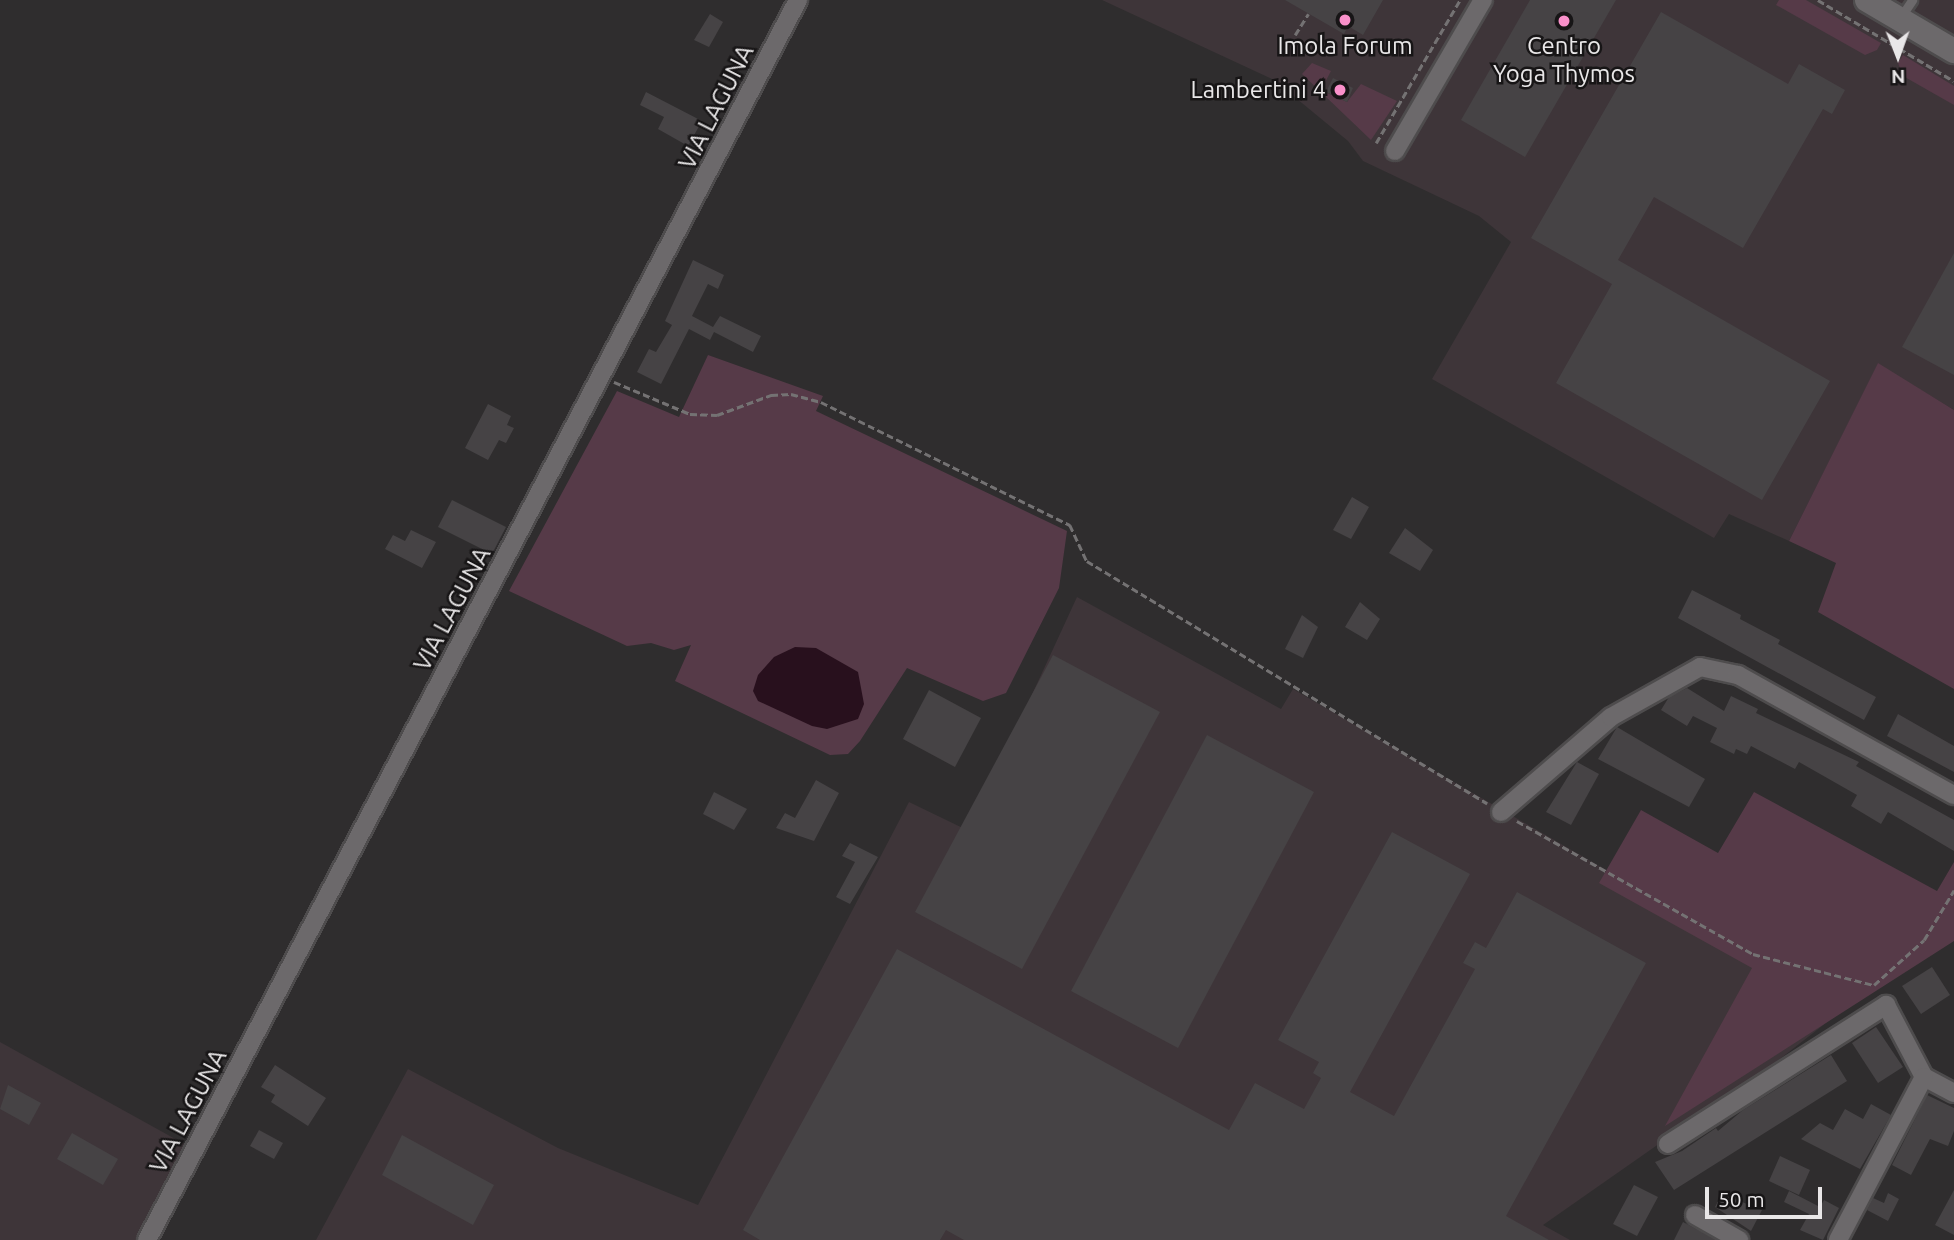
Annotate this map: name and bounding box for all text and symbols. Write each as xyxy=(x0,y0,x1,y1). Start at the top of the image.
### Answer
marker: Imola Forum xyxy=(1337,12,1353,28)
marker: Centro Yoga Thymos xyxy=(1556,13,1572,29)
north arrow xyxy=(1863,21,1933,91)
place label: Imola Forum xyxy=(1277,32,1413,60)
place label: Centro Yoga Thymos xyxy=(1493,32,1635,88)
street label: VIA LAGUNA xyxy=(672,40,760,174)
text: N xyxy=(1891,66,1906,88)
place label: Lambertini 4 xyxy=(1190,76,1326,104)
marker: Lambertini 4 xyxy=(1332,82,1348,98)
street label: VIA LAGUNA xyxy=(407,542,497,676)
street label: VIA LAGUNA xyxy=(143,1044,233,1178)
scale bar xyxy=(1709,1174,1826,1218)
text: 50 m xyxy=(1718,1187,1765,1211)

